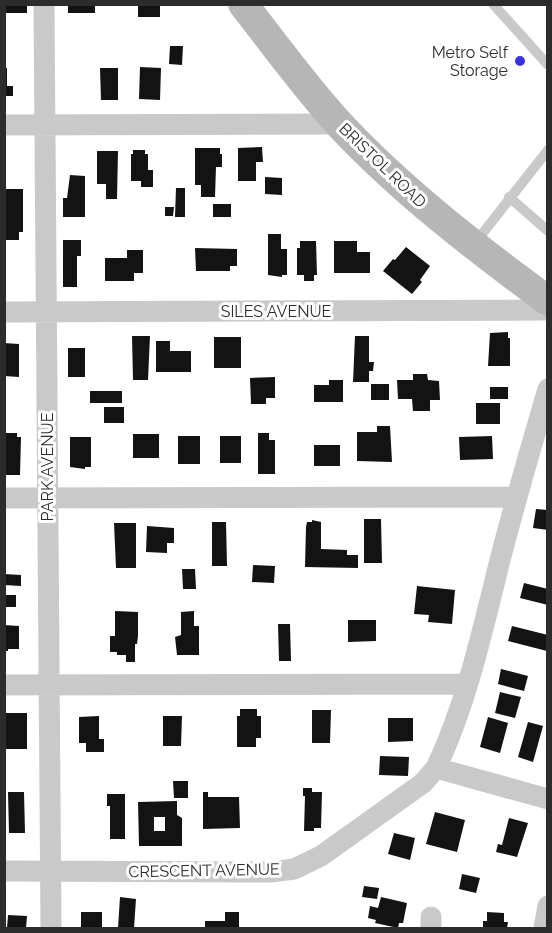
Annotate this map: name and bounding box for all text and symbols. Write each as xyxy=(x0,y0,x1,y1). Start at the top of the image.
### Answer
place label: Metro Self Storage xyxy=(432,43,509,80)
marker: Metro Self Storage xyxy=(513,54,527,68)
street label: BRISTOL ROAD xyxy=(335,119,430,212)
street label: SILES AVENUE xyxy=(221,302,332,321)
street label: PARK AVENUE xyxy=(38,412,57,521)
street label: CRESCENT AVENUE xyxy=(128,860,280,881)

